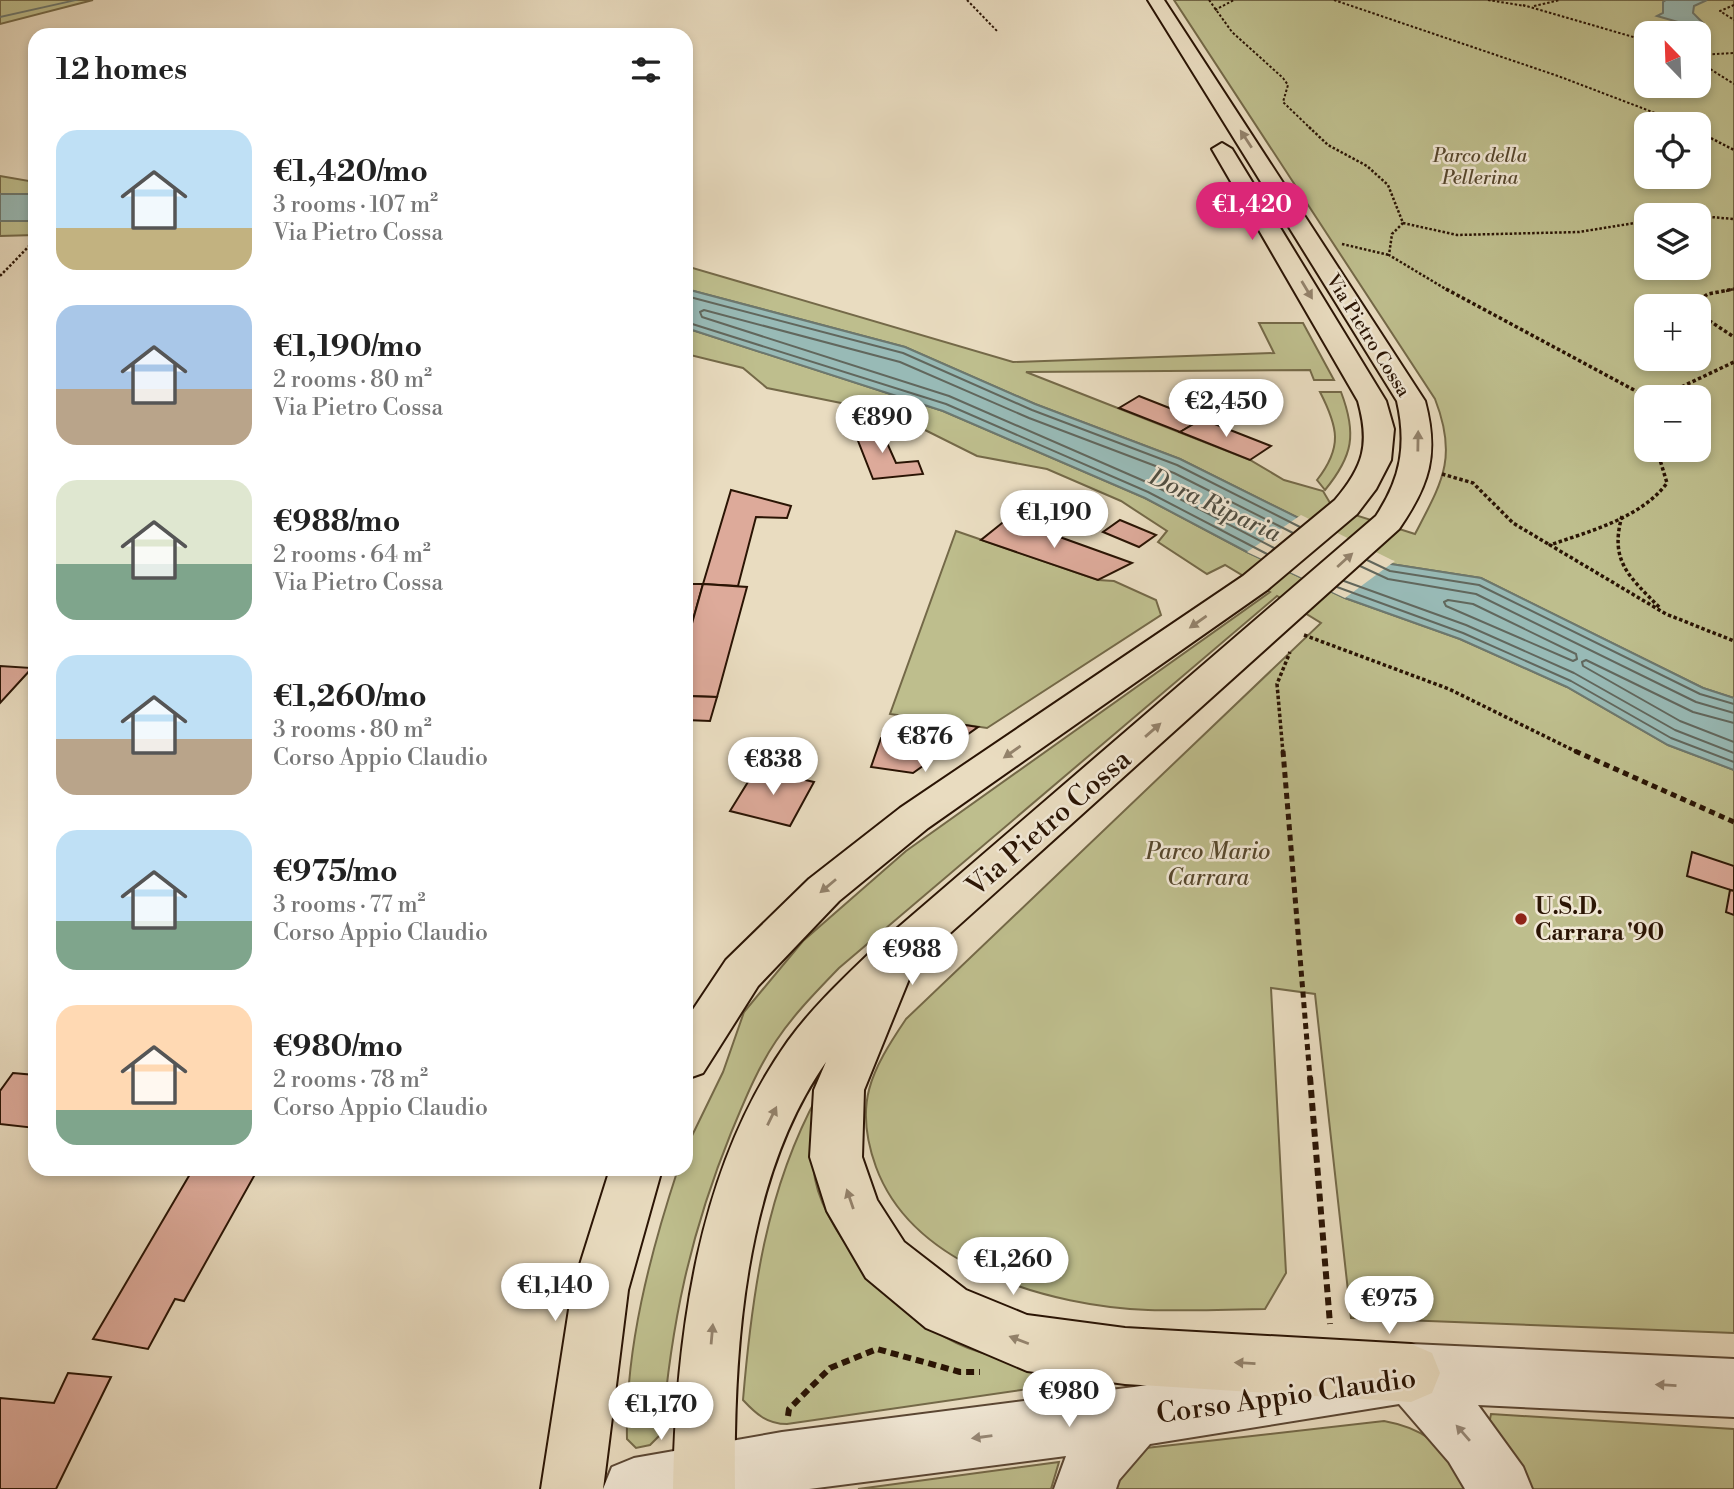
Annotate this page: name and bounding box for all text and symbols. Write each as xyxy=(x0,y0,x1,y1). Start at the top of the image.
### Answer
north arrow xyxy=(1634,21,1712,98)
map controls xyxy=(1634,21,1711,462)
text: 12 homes xyxy=(56,51,187,89)
icon: filters xyxy=(627,51,665,89)
button: locate xyxy=(1634,112,1711,189)
one-way arrow xyxy=(1240,130,1253,149)
park label: Parco della Pellerina xyxy=(1432,144,1527,190)
text: €1,420/mo xyxy=(273,153,428,191)
icon: home xyxy=(112,158,196,242)
pin: €1,420 xyxy=(1195,182,1309,242)
text: 3 rooms · 107 m² xyxy=(273,191,438,219)
text: €1,420 xyxy=(1212,191,1292,219)
button: layers xyxy=(1634,203,1711,280)
text: Via Pietro Cossa xyxy=(273,219,443,247)
street label: Via Pietro Cossa xyxy=(1320,269,1416,402)
one-way arrow xyxy=(1301,280,1313,299)
button: + xyxy=(1634,294,1711,371)
text: €1,190/mo xyxy=(273,328,422,366)
icon: home xyxy=(112,333,196,417)
text: 2 rooms · 80 m² xyxy=(273,366,432,394)
pin: €2,450 xyxy=(1169,380,1283,439)
button: − xyxy=(1634,385,1711,462)
text: €2,450 xyxy=(1185,388,1267,416)
text: Via Pietro Cossa xyxy=(273,394,443,422)
pin: €890 xyxy=(841,396,923,455)
text: €890 xyxy=(852,404,912,432)
one-way arrow xyxy=(1413,429,1424,451)
water label: Dora Riparia xyxy=(1143,462,1286,550)
pin: €1,190 xyxy=(997,490,1111,550)
text: €1,190 xyxy=(1016,499,1092,527)
text: €988/mo xyxy=(273,503,400,541)
icon: home xyxy=(112,508,196,592)
text: 2 rooms · 64 m² xyxy=(273,541,431,569)
one-way arrow xyxy=(1336,553,1353,569)
text: Via Pietro Cossa xyxy=(273,569,443,597)
one-way arrow xyxy=(1189,615,1207,629)
text: €1,260/mo xyxy=(273,678,427,716)
icon: home xyxy=(112,683,196,767)
pin: €876 xyxy=(884,714,966,774)
text: 3 rooms · 80 m² xyxy=(273,716,432,744)
one-way arrow xyxy=(1144,722,1162,738)
text: €876 xyxy=(897,723,953,751)
pin: €838 xyxy=(732,738,814,797)
street label: Via Pietro Cossa xyxy=(959,741,1139,905)
text: Corso Appio Claudio xyxy=(273,744,488,772)
one-way arrow xyxy=(1003,745,1021,759)
text: €838 xyxy=(744,746,802,774)
park label: Parco Mario Carrara xyxy=(1145,838,1270,892)
text: €975/mo xyxy=(273,853,398,891)
icon: home xyxy=(112,858,196,942)
one-way arrow xyxy=(820,878,837,893)
text: 3 rooms · 77 m² xyxy=(273,891,426,919)
place label: U.S.D. Carrara '90 xyxy=(1535,893,1664,947)
marker: U.S.D. Carrara '90 xyxy=(1513,911,1529,927)
text: Corso Appio Claudio xyxy=(273,919,488,947)
pin: €988 xyxy=(871,928,953,987)
text: €988 xyxy=(883,936,941,964)
text: €980/mo xyxy=(273,1028,403,1066)
icon: home xyxy=(112,1033,196,1117)
text: 2 rooms · 78 m² xyxy=(273,1066,428,1094)
text: Corso Appio Claudio xyxy=(273,1094,488,1122)
one-way arrow xyxy=(767,1106,778,1126)
one-way arrow xyxy=(844,1189,855,1210)
pin: €1,260 xyxy=(956,1238,1070,1297)
text: €1,260 xyxy=(974,1246,1052,1274)
pin: €1,140 xyxy=(498,1264,612,1323)
text: €1,140 xyxy=(517,1272,593,1300)
pin: €975 xyxy=(1348,1276,1430,1336)
text: €975 xyxy=(1361,1285,1417,1313)
one-way arrow xyxy=(706,1322,717,1344)
one-way arrow xyxy=(1008,1334,1029,1345)
one-way arrow xyxy=(1233,1357,1255,1368)
street label: Corso Appio Claudio xyxy=(1154,1361,1418,1432)
pin: €980 xyxy=(1028,1370,1110,1429)
text: €980 xyxy=(1039,1378,1099,1406)
one-way arrow xyxy=(1655,1379,1677,1390)
pin: €1,170 xyxy=(604,1382,718,1442)
text: €1,170 xyxy=(625,1391,697,1419)
one-way arrow xyxy=(1456,1424,1471,1441)
one-way arrow xyxy=(971,1431,993,1442)

